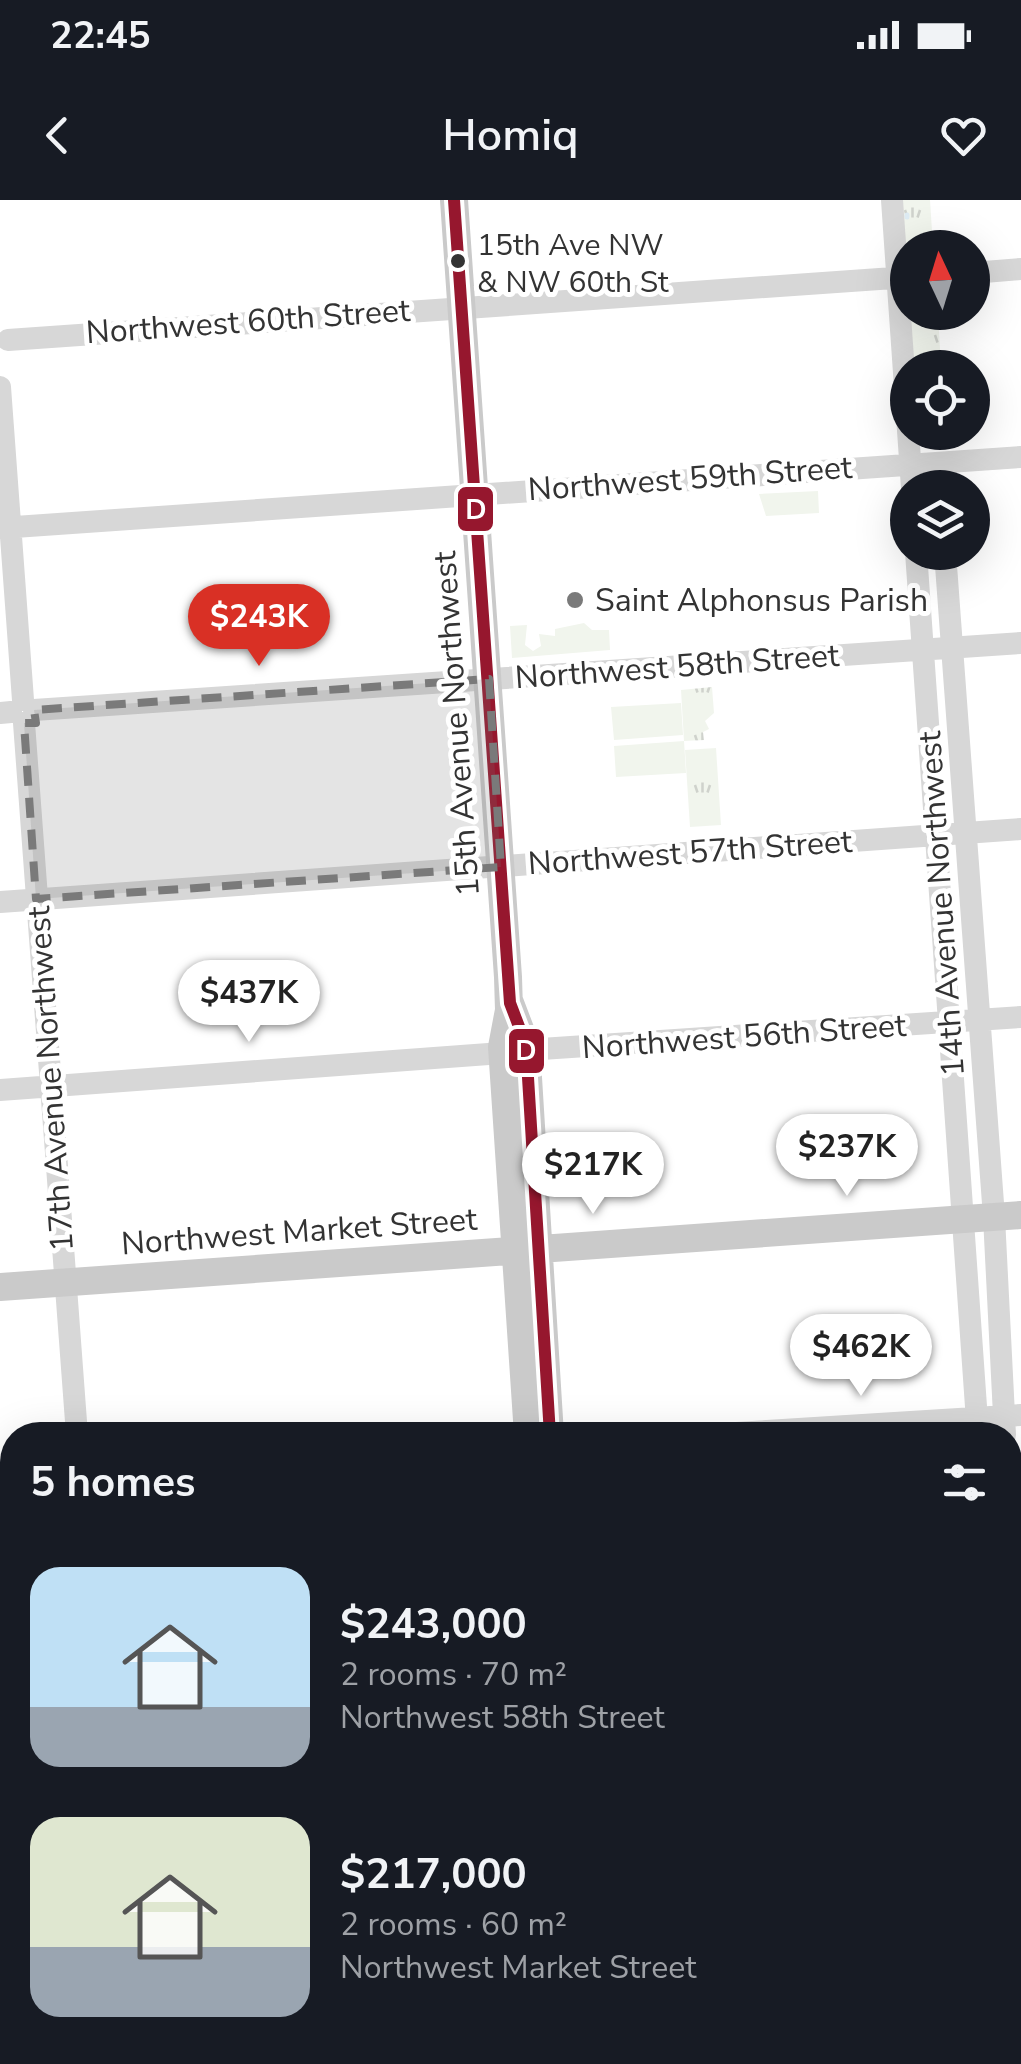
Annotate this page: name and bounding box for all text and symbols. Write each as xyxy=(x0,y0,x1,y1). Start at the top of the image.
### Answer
text: 22:45 xyxy=(50,10,151,61)
text: Homiq xyxy=(442,105,579,166)
icon: back xyxy=(30,108,85,163)
icon: heart xyxy=(936,108,991,163)
place label: 15th Ave NW & NW 60th St xyxy=(477,225,669,303)
north arrow xyxy=(890,230,990,330)
map controls xyxy=(890,230,990,570)
marker: 15th Ave NW & NW 60th St xyxy=(448,251,468,271)
street label: Northwest 60th Street xyxy=(85,289,412,354)
button: locate xyxy=(890,350,990,450)
street label: Northwest 59th Street xyxy=(527,446,854,511)
button: layers xyxy=(890,470,990,570)
line badge: D xyxy=(456,485,495,533)
text: D xyxy=(465,491,487,529)
street label: 15th Avenue Northwest xyxy=(423,549,490,898)
place label: Saint Alphonsus Parish xyxy=(595,579,928,622)
pin: $243K xyxy=(189,584,329,669)
marker: Saint Alphonsus Parish xyxy=(564,589,586,611)
text: $243K xyxy=(210,595,308,638)
street label: Northwest 58th Street xyxy=(514,634,841,699)
street label: 14th Avenue Northwest xyxy=(908,729,975,1078)
street label: Northwest 57th Street xyxy=(527,820,854,885)
street label: 17th Avenue Northwest xyxy=(17,904,84,1253)
pin: $437K xyxy=(179,960,319,1045)
text: $437K xyxy=(200,971,298,1014)
street label: Northwest 56th Street xyxy=(581,1004,908,1069)
line badge: D xyxy=(507,1027,546,1075)
text: D xyxy=(515,1032,537,1070)
pin: $237K xyxy=(777,1114,917,1199)
text: $237K xyxy=(798,1125,896,1168)
pin: $217K xyxy=(523,1132,663,1217)
text: $217K xyxy=(544,1143,642,1186)
street label: Northwest Market Street xyxy=(120,1198,479,1265)
pin: $462K xyxy=(791,1314,931,1399)
text: $462K xyxy=(812,1325,910,1368)
text: 5 homes xyxy=(30,1454,195,1511)
icon: filters xyxy=(937,1455,992,1510)
text: $243,000 xyxy=(340,1596,527,1653)
icon: home xyxy=(110,1607,230,1727)
text: 2 rooms · 70 m² xyxy=(340,1653,567,1696)
text: Northwest 58th Street xyxy=(340,1696,665,1739)
text: $217,000 xyxy=(340,1846,527,1903)
icon: home xyxy=(110,1857,230,1977)
text: 2 rooms · 60 m² xyxy=(340,1903,567,1946)
text: Northwest Market Street xyxy=(340,1946,696,1989)

